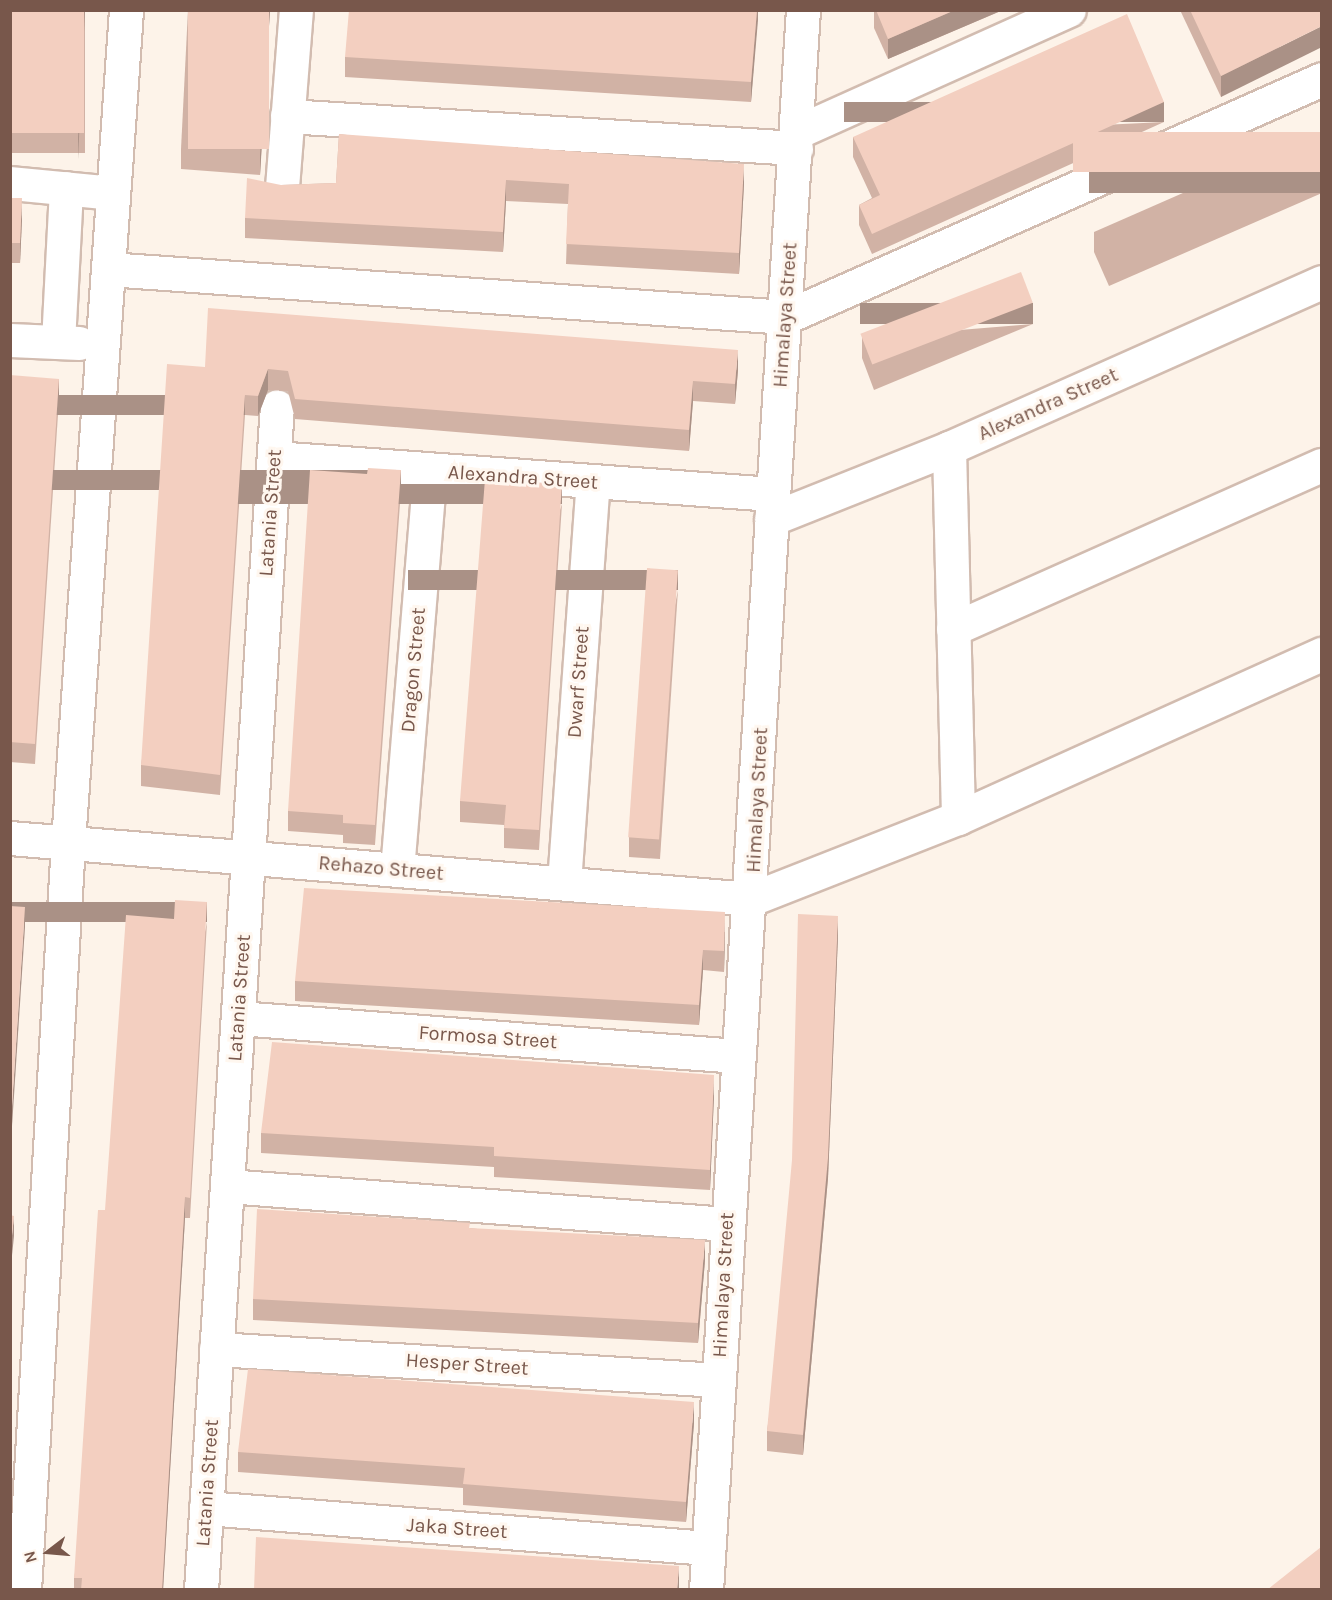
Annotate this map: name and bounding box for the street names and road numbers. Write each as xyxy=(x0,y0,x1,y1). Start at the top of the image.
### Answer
street label: Himalaya Street xyxy=(768,242,802,388)
street label: Alexandra Street xyxy=(974,362,1122,446)
street label: Latania Street xyxy=(254,449,286,577)
street label: Alexandra Street xyxy=(447,460,599,494)
street label: Dragon Street xyxy=(396,607,430,733)
street label: Dwarf Street xyxy=(562,625,594,739)
street label: Himalaya Street xyxy=(741,727,773,873)
street label: Rehazo Street xyxy=(317,851,445,885)
street label: Latania Street xyxy=(223,934,255,1062)
street label: Formosa Street xyxy=(418,1020,558,1054)
street label: Himalaya Street xyxy=(707,1212,739,1358)
street label: Hesper Street xyxy=(405,1348,529,1380)
street label: Latania Street xyxy=(191,1419,223,1547)
street label: Jaka Street xyxy=(406,1513,508,1543)

